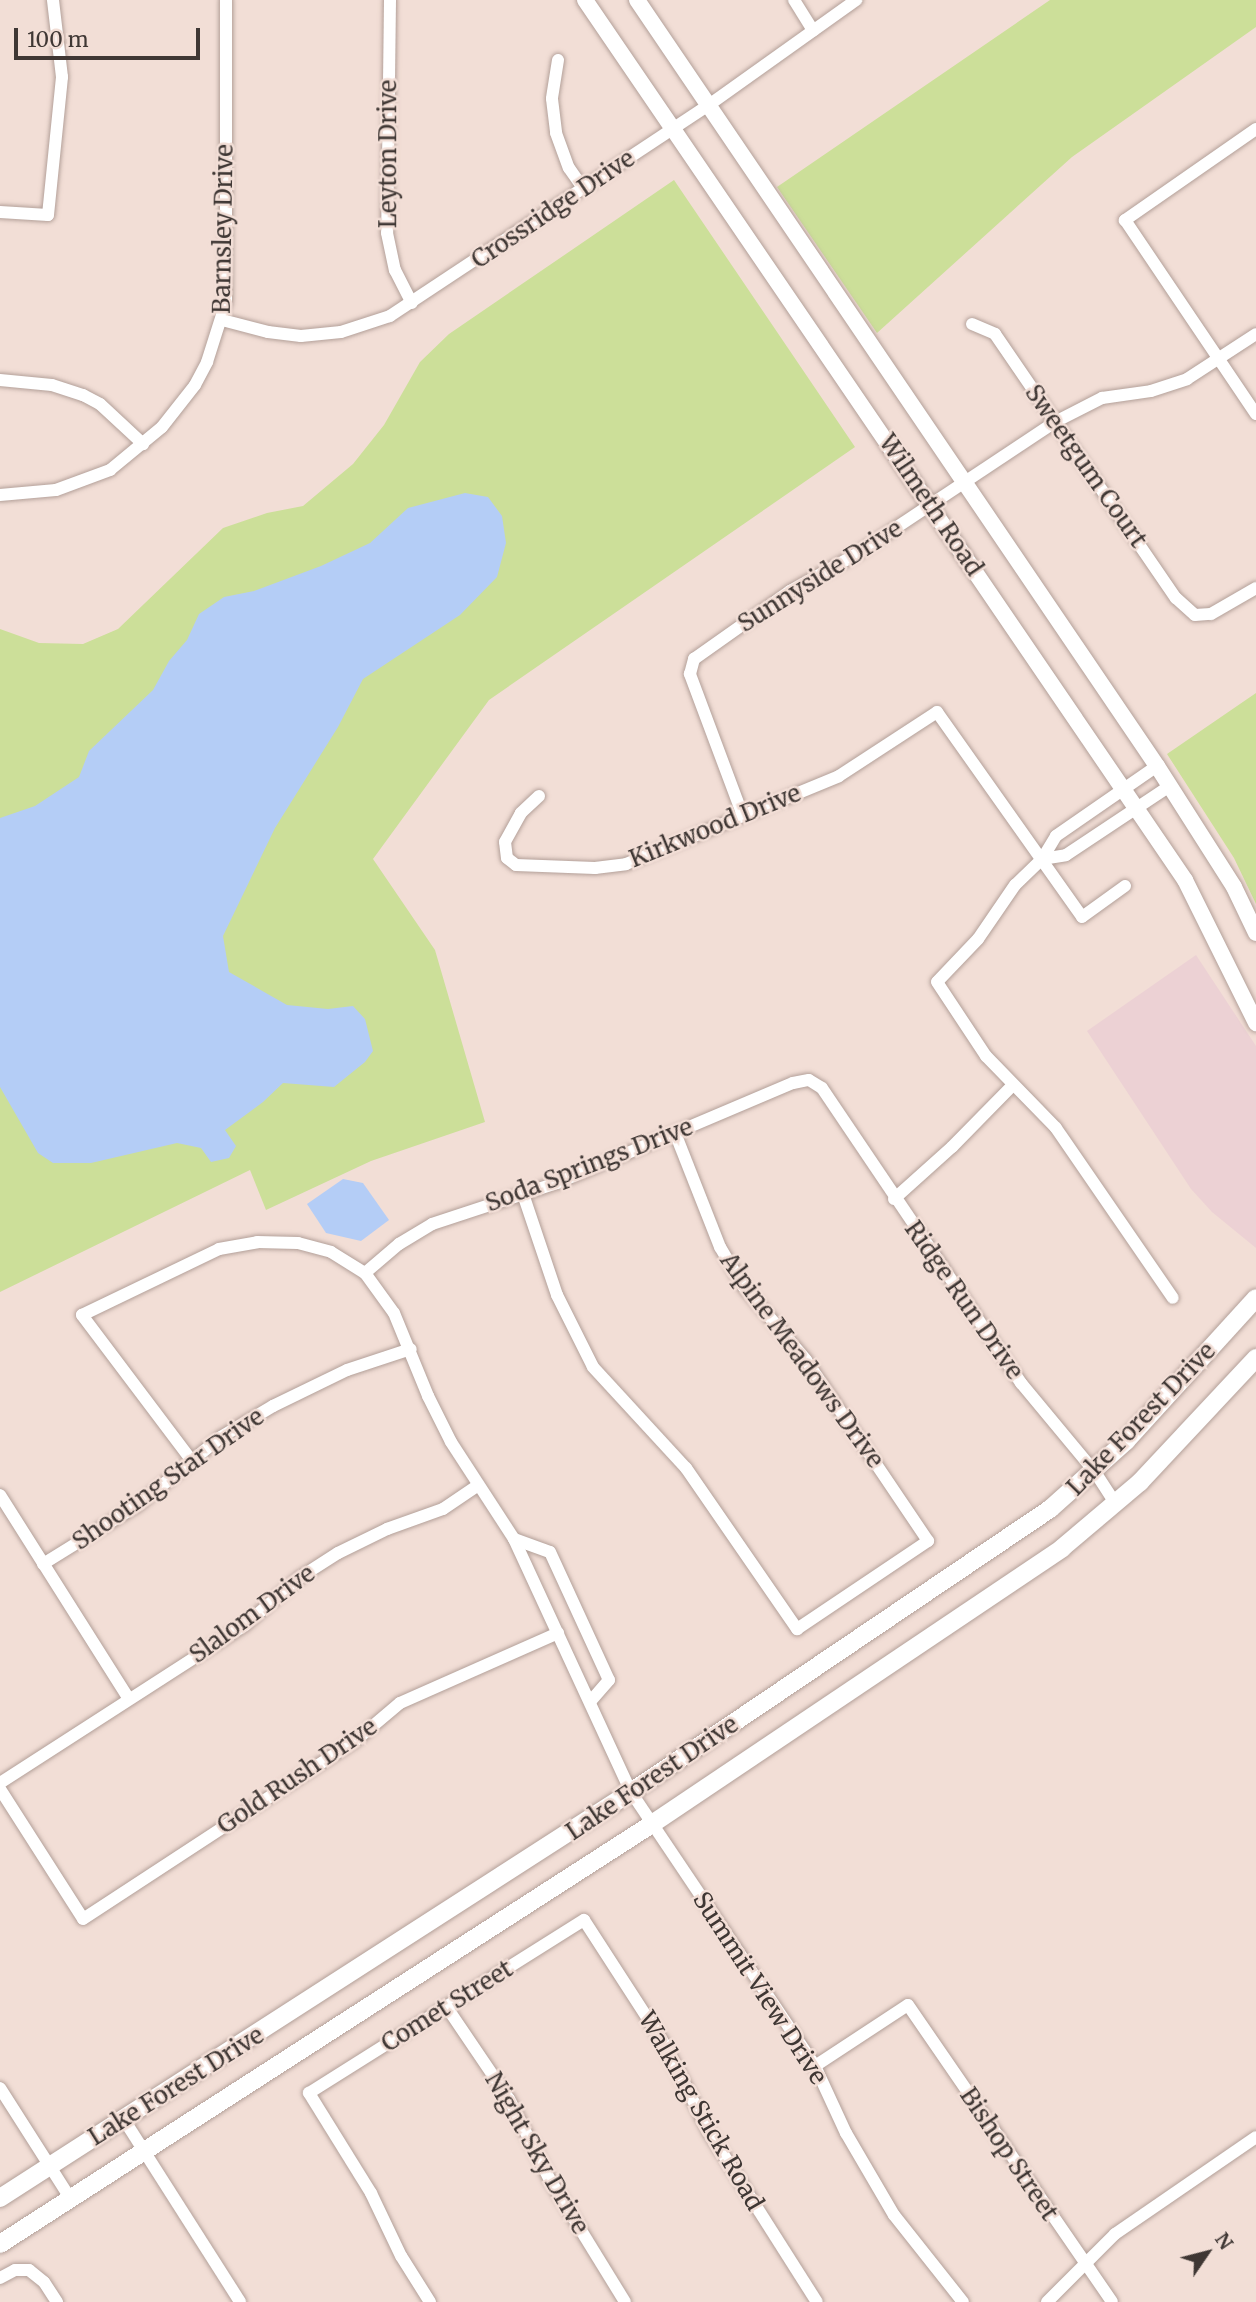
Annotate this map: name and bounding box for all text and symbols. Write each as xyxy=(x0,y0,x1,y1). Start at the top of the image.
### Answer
scale bar xyxy=(18,14,203,58)
text: 100 m xyxy=(27,26,89,53)
street label: Leyton Drive xyxy=(374,80,402,228)
street label: Barnsley Drive xyxy=(207,144,239,314)
street label: Crossridge Drive xyxy=(466,144,640,274)
street label: Sweetgum Court xyxy=(1019,379,1153,553)
street label: Wilmeth Road xyxy=(873,429,989,581)
street label: Sunnyside Drive xyxy=(733,514,907,638)
street label: Kirkwood Drive xyxy=(625,778,805,874)
street label: Soda Springs Drive xyxy=(481,1112,697,1218)
street label: Ridge Run Drive xyxy=(899,1215,1029,1385)
street label: Alpine Meadows Drive xyxy=(714,1247,890,1473)
street label: Lake Forest Drive xyxy=(1061,1337,1221,1501)
street label: Shooting Star Drive xyxy=(67,1402,269,1556)
street label: Slalom Drive xyxy=(184,1559,320,1669)
street label: Lake Forest Drive xyxy=(561,1710,743,1846)
street label: Gold Rush Drive xyxy=(212,1712,382,1840)
street label: Summit View Drive xyxy=(687,1886,833,2090)
street label: Comet Street xyxy=(376,1954,518,2058)
street label: Walking Stick Road xyxy=(632,2007,770,2215)
street label: Lake Forest Drive xyxy=(83,2021,269,2151)
street label: Night Sky Drive xyxy=(479,2067,595,2239)
street label: Bishop Street xyxy=(954,2082,1064,2226)
north arrow xyxy=(1172,2218,1242,2288)
text: N xyxy=(1210,2228,1238,2254)

